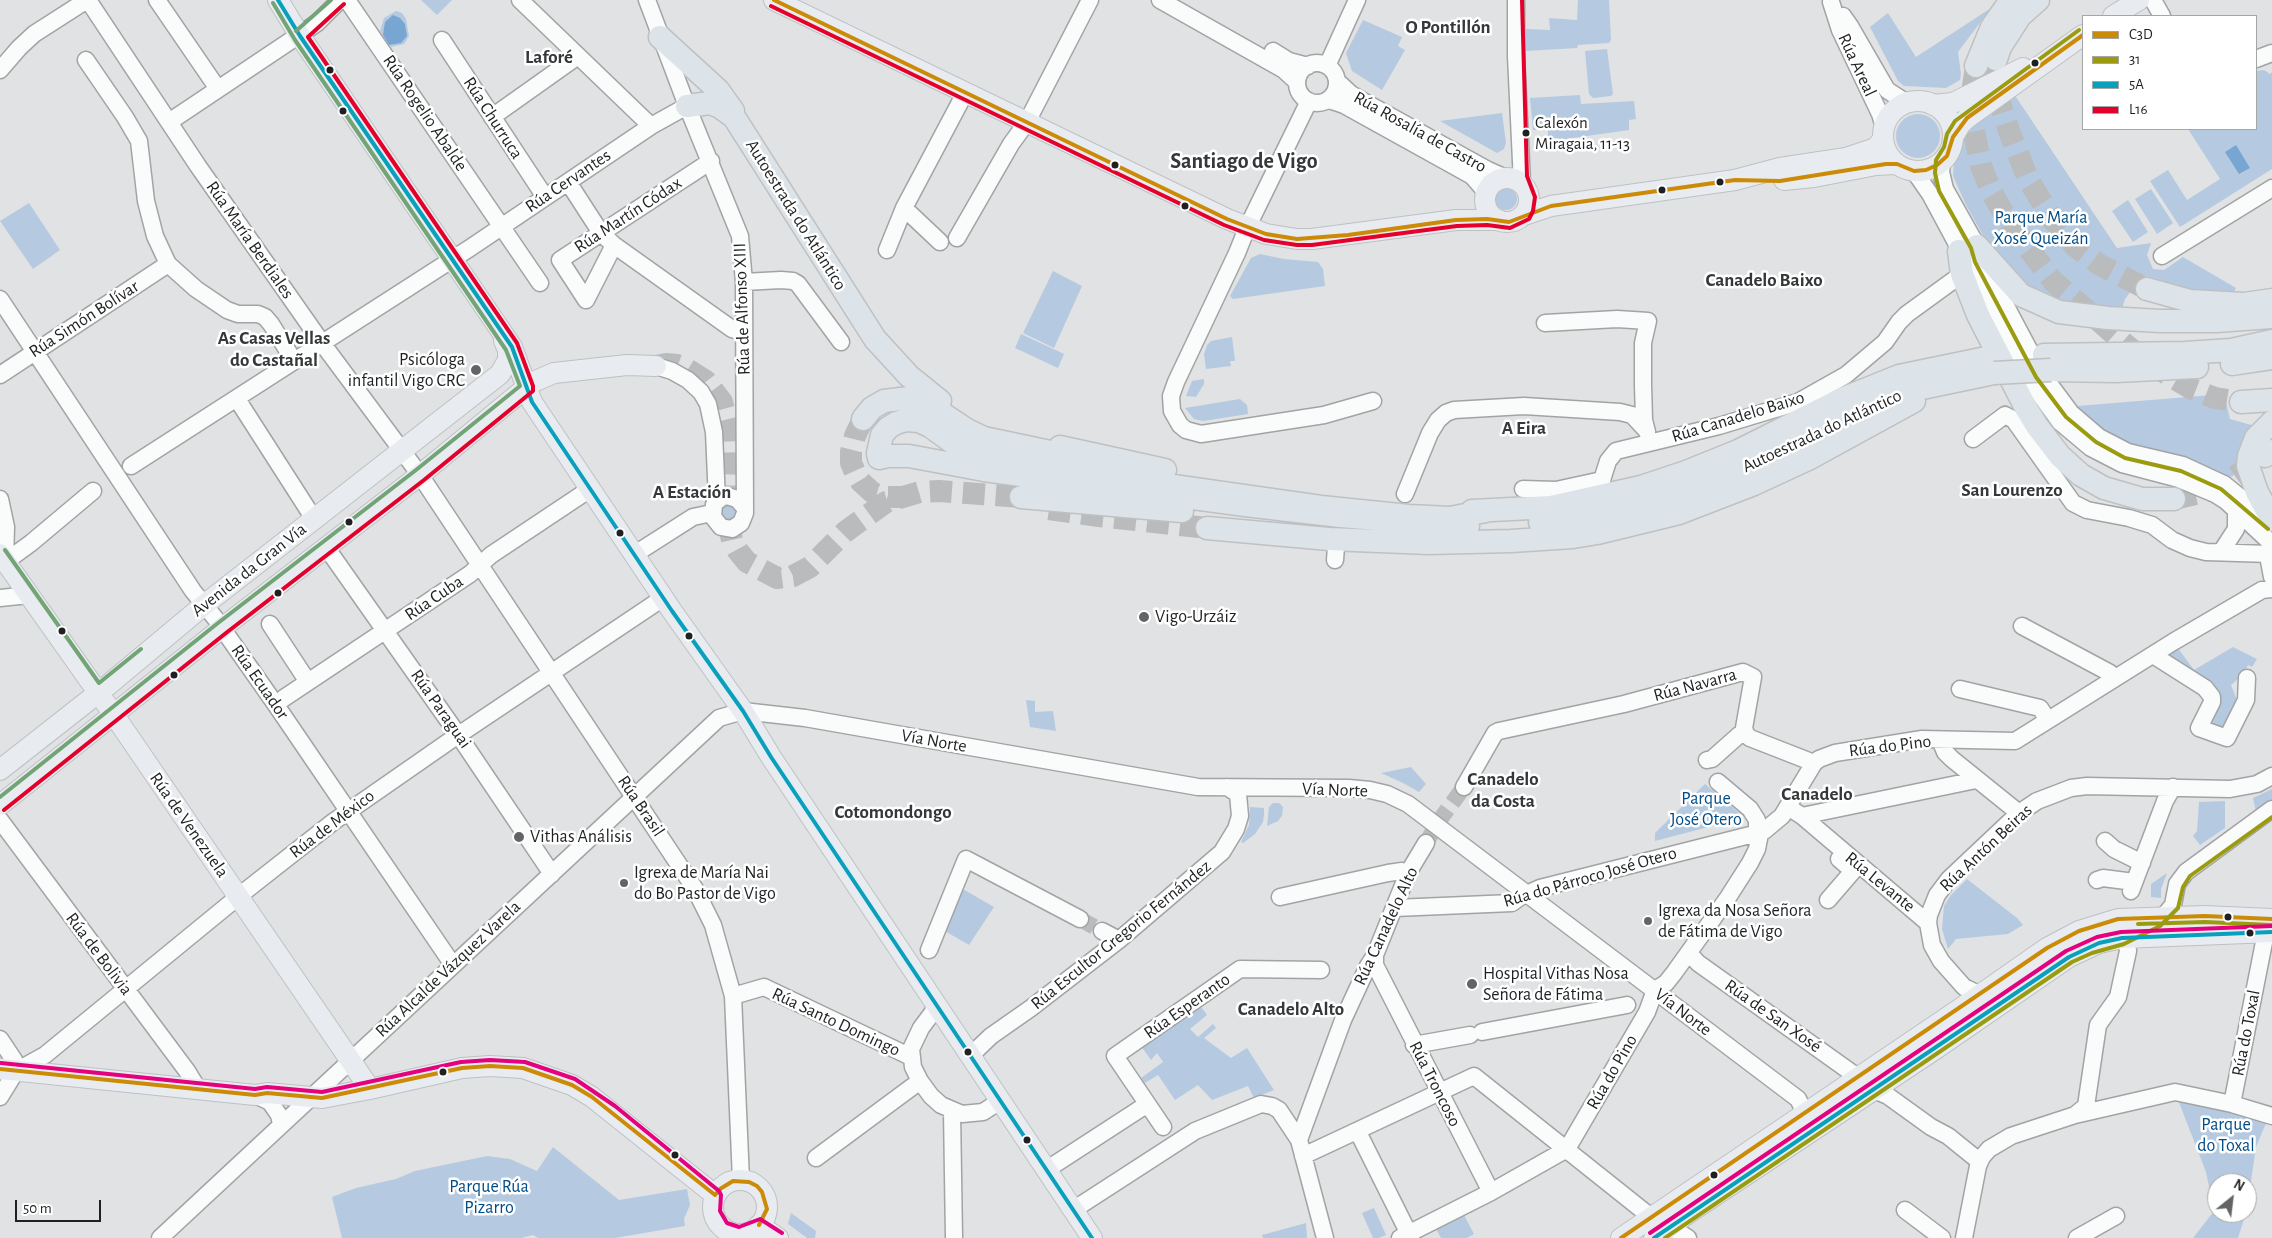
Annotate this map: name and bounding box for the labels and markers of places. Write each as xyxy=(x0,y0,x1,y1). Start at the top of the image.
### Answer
unlabelled marker xyxy=(2030,58,2040,68)
unlabelled marker xyxy=(325,65,335,75)
unlabelled marker xyxy=(338,106,348,116)
place label: Calexón Miragaia, 11-13 xyxy=(1535,113,1630,153)
marker: Calexón Miragaia, 11-13 xyxy=(1521,128,1531,138)
unlabelled marker xyxy=(1110,160,1120,170)
unlabelled marker xyxy=(1715,177,1725,187)
unlabelled marker xyxy=(1657,185,1667,195)
unlabelled marker xyxy=(1180,201,1190,211)
place label: Psicóloga infantil Vigo CRC xyxy=(348,349,465,392)
marker: Psicóloga infantil Vigo CRC xyxy=(469,363,483,377)
unlabelled marker xyxy=(344,517,354,527)
unlabelled marker xyxy=(615,528,625,538)
unlabelled marker xyxy=(273,588,283,598)
place label: Vigo-Urzáiz xyxy=(1155,606,1236,628)
marker: Vigo-Urzáiz xyxy=(1137,610,1151,624)
unlabelled marker xyxy=(57,626,67,636)
unlabelled marker xyxy=(684,631,694,641)
unlabelled marker xyxy=(169,670,179,680)
place label: Vithas Análisis xyxy=(530,826,632,848)
marker: Vithas Análisis xyxy=(512,830,526,844)
place label: Igrexa de María Nai do Bo Pastor de Vigo xyxy=(634,862,776,904)
marker: Igrexa de María Nai do Bo Pastor de Vigo xyxy=(618,877,630,889)
place label: Igrexa da Nosa Señora de Fátima de Vigo xyxy=(1658,900,1812,942)
unlabelled marker xyxy=(2223,912,2233,922)
marker: Igrexa da Nosa Señora de Fátima de Vigo xyxy=(1642,915,1654,927)
unlabelled marker xyxy=(2245,928,2255,938)
place label: Hospital Vithas Nosa Señora de Fátima xyxy=(1483,963,1629,1006)
marker: Hospital Vithas Nosa Señora de Fátima xyxy=(1465,977,1479,991)
unlabelled marker xyxy=(963,1047,973,1057)
unlabelled marker xyxy=(438,1067,448,1077)
unlabelled marker xyxy=(1022,1135,1032,1145)
unlabelled marker xyxy=(670,1150,680,1160)
unlabelled marker xyxy=(1709,1170,1719,1180)

